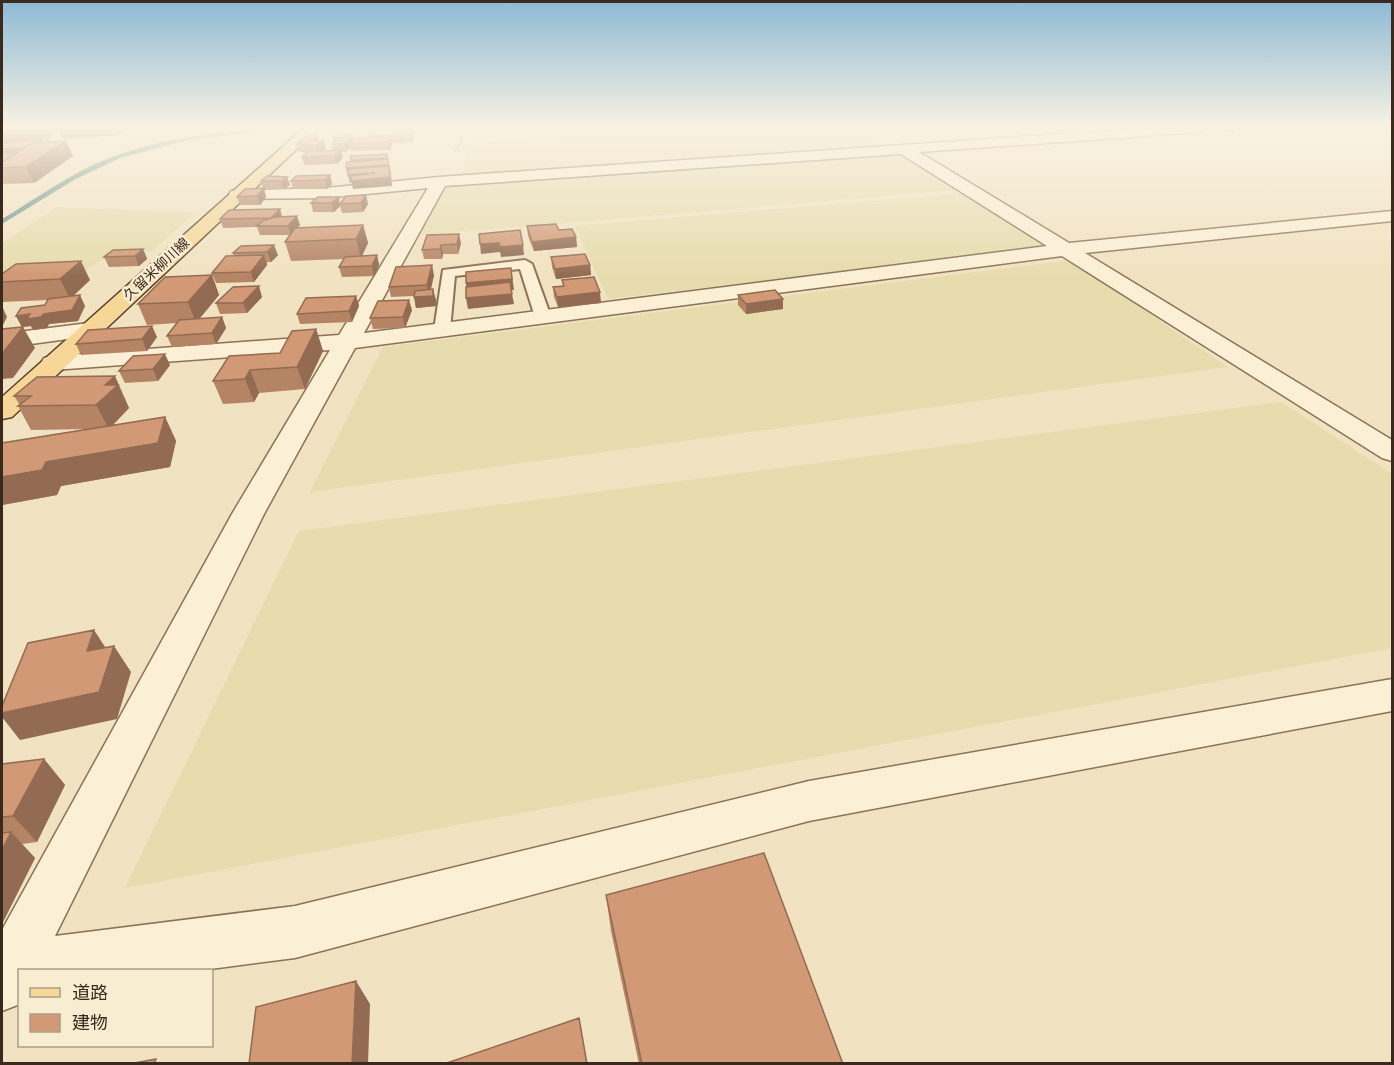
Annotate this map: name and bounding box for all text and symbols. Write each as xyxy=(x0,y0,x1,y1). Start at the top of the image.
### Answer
street label: 久留米柳川線 xyxy=(118,233,193,304)
legend xyxy=(18,969,213,1047)
text: 道路 xyxy=(72,980,108,1004)
text: 建物 xyxy=(72,1010,108,1034)

